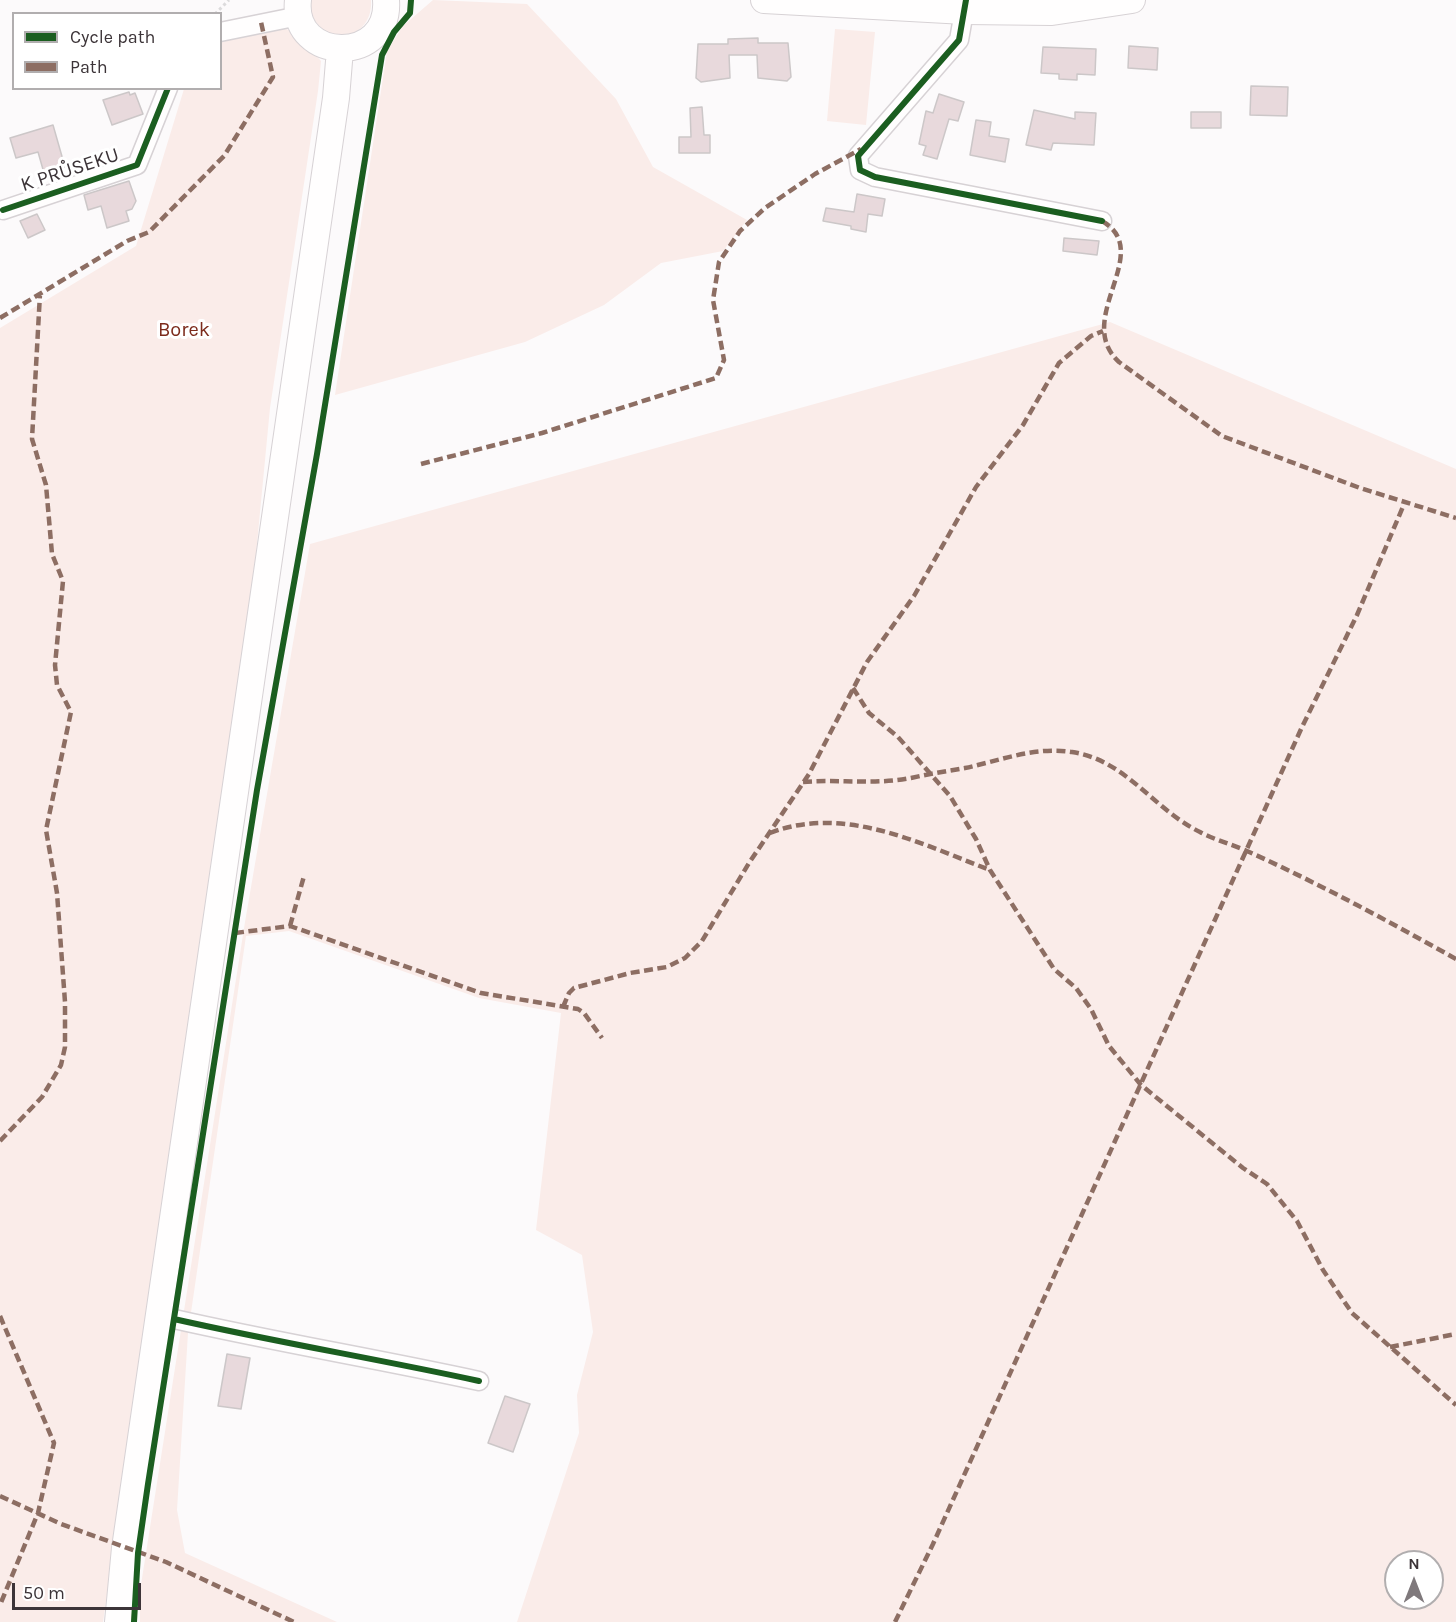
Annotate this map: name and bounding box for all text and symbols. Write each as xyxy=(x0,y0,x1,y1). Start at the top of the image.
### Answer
legend xyxy=(12,12,222,90)
text: Cycle path xyxy=(70,26,155,48)
text: Path xyxy=(70,56,108,78)
street label: K PRŮSEKU xyxy=(18,143,122,197)
park label: Borek xyxy=(158,318,210,342)
north arrow xyxy=(1384,1550,1444,1610)
text: N xyxy=(1408,1554,1420,1573)
scale bar xyxy=(15,1571,144,1609)
text: 50 m xyxy=(23,1582,65,1604)

